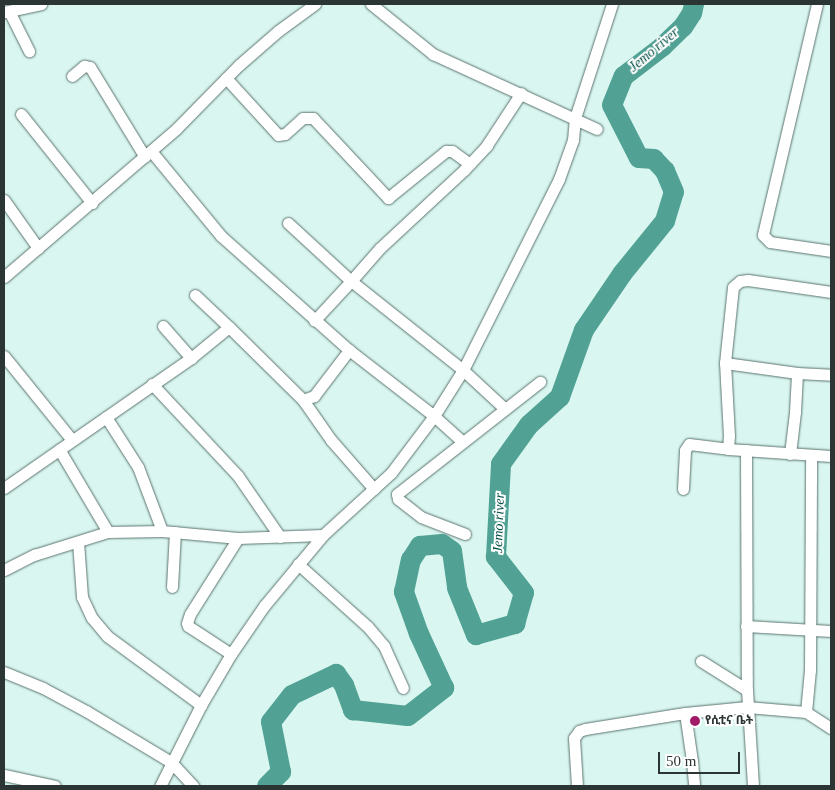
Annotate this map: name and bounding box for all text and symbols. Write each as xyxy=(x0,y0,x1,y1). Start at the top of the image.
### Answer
water label: Jemo river xyxy=(626,24,682,76)
water label: Jemo river xyxy=(490,493,508,553)
place label: የሲቲና ቤት xyxy=(705,714,753,728)
marker: የሲቲና ቤት xyxy=(689,715,701,727)
scale bar xyxy=(660,742,742,774)
text: 50 m xyxy=(666,753,696,769)

